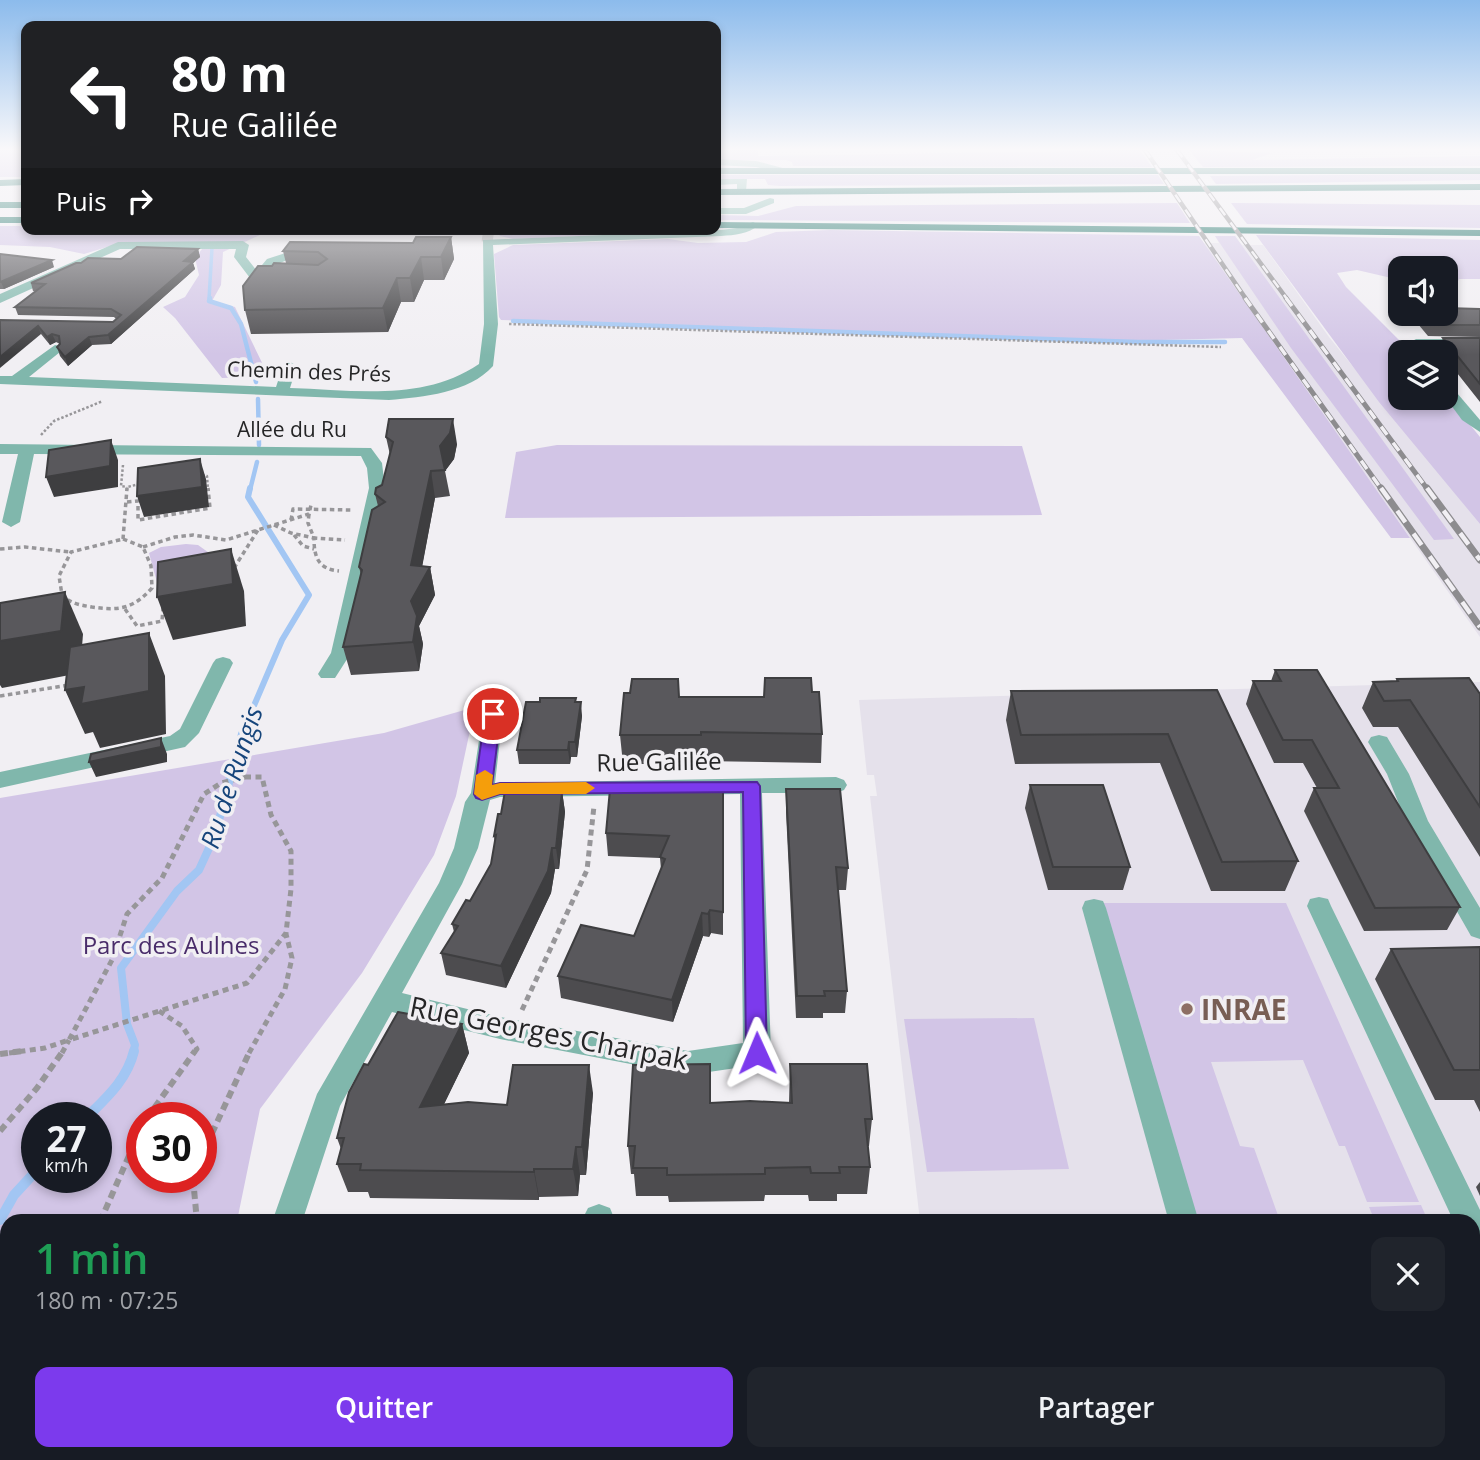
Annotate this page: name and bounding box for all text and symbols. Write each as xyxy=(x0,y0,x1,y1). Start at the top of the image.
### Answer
text: 80 m xyxy=(171,40,288,106)
icon: left xyxy=(56,49,147,140)
text: Rue Galilée xyxy=(171,103,338,146)
icon: right xyxy=(121,182,159,220)
text: Puis xyxy=(56,183,107,219)
map controls xyxy=(1388,256,1458,410)
button: sound xyxy=(1388,256,1458,326)
button: layers xyxy=(1388,340,1458,410)
street label: Chemin des Prés xyxy=(227,354,391,388)
street label: Allée du Ru xyxy=(237,415,347,443)
pin xyxy=(463,684,523,744)
icon: arrive xyxy=(474,695,512,733)
water label: Ru de Rungis xyxy=(191,701,271,853)
street label: Rue Galilée xyxy=(596,743,722,779)
park label: Parc des Aulnes xyxy=(83,928,259,961)
street label: Rue Georges Charpak xyxy=(407,986,692,1078)
place label: INRAE xyxy=(1201,990,1287,1028)
marker: INRAE xyxy=(1179,1001,1195,1017)
position arrow xyxy=(720,1016,794,1090)
speed limit sign: 30 xyxy=(126,1102,217,1193)
text: 27 xyxy=(46,1115,87,1162)
text: km/h xyxy=(45,1153,88,1177)
text: 1 min xyxy=(35,1229,148,1286)
button: close xyxy=(1371,1237,1445,1311)
text: 180 m · 07:25 xyxy=(35,1284,178,1316)
button: Quitter xyxy=(35,1367,733,1447)
button: Partager xyxy=(747,1367,1445,1447)

